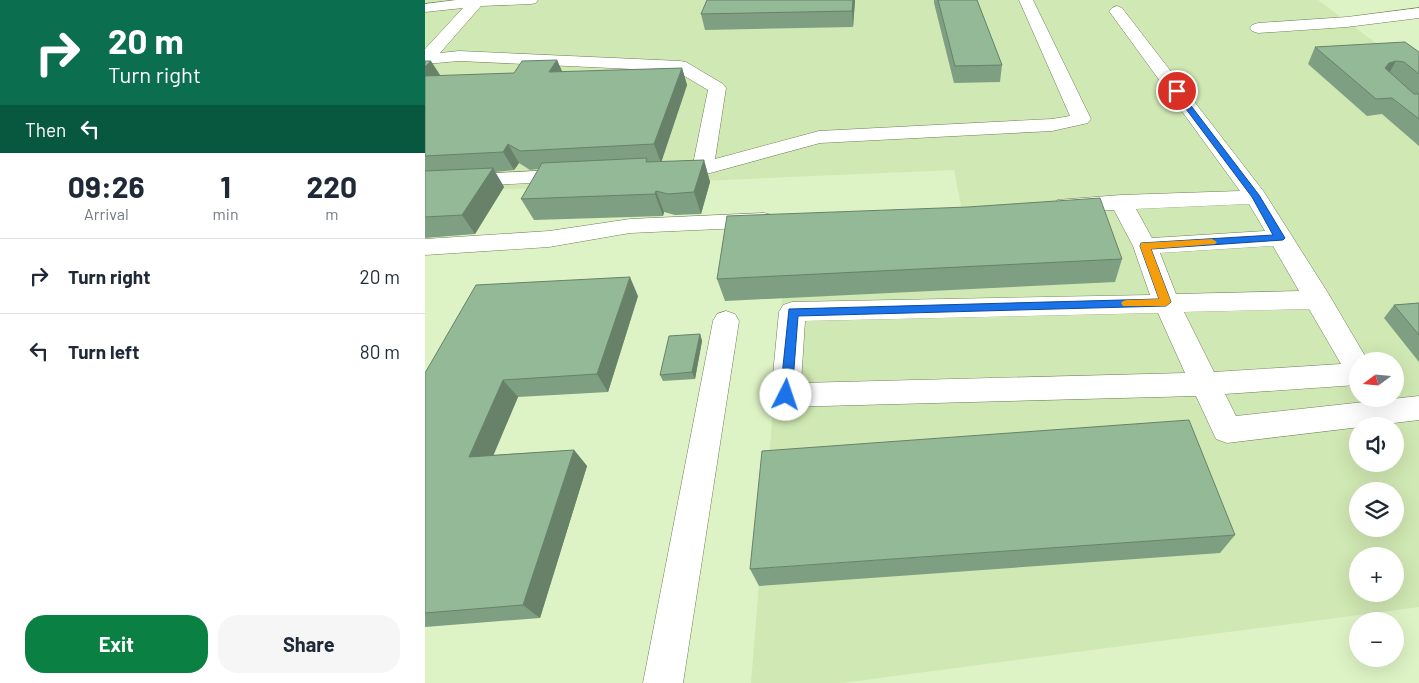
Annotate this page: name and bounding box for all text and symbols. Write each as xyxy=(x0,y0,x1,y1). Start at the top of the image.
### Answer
text: 20 m xyxy=(108,19,184,61)
icon: right xyxy=(25,20,90,85)
text: Turn right xyxy=(108,61,201,87)
pin xyxy=(1156,70,1198,112)
icon: arrive xyxy=(1163,77,1191,105)
icon: left xyxy=(76,115,104,143)
text: Then xyxy=(25,118,66,141)
text: 09:26 xyxy=(68,168,145,204)
text: 1 xyxy=(220,168,231,204)
text: 220 xyxy=(306,168,357,204)
text: Arrival xyxy=(84,204,129,223)
text: min xyxy=(213,204,239,223)
text: m xyxy=(325,204,338,223)
icon: right xyxy=(25,262,53,290)
text: Turn right xyxy=(68,265,150,288)
text: 20 m xyxy=(360,265,400,288)
icon: left xyxy=(25,337,53,365)
text: Turn left xyxy=(68,340,139,363)
text: 80 m xyxy=(360,340,400,363)
north arrow xyxy=(1349,352,1404,408)
map controls xyxy=(1349,352,1404,667)
position arrow xyxy=(759,368,811,420)
button: sound xyxy=(1349,417,1404,472)
button: layers xyxy=(1349,482,1404,537)
button: + xyxy=(1349,547,1404,602)
button: − xyxy=(1349,612,1404,667)
button: Exit xyxy=(25,615,208,673)
button: Share xyxy=(218,615,400,673)

